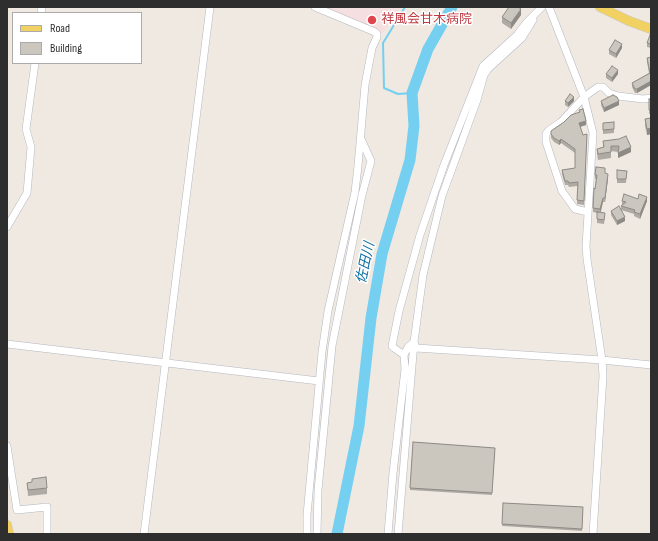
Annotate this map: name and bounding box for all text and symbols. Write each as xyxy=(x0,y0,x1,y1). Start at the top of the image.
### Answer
legend xyxy=(12,12,142,64)
place label: 祥風会甘木病院 xyxy=(381,12,472,28)
marker: 祥風会甘木病院 xyxy=(366,14,378,26)
text: Road xyxy=(50,21,70,36)
text: Building xyxy=(50,41,82,56)
water label: 佐田川 xyxy=(353,241,379,285)

